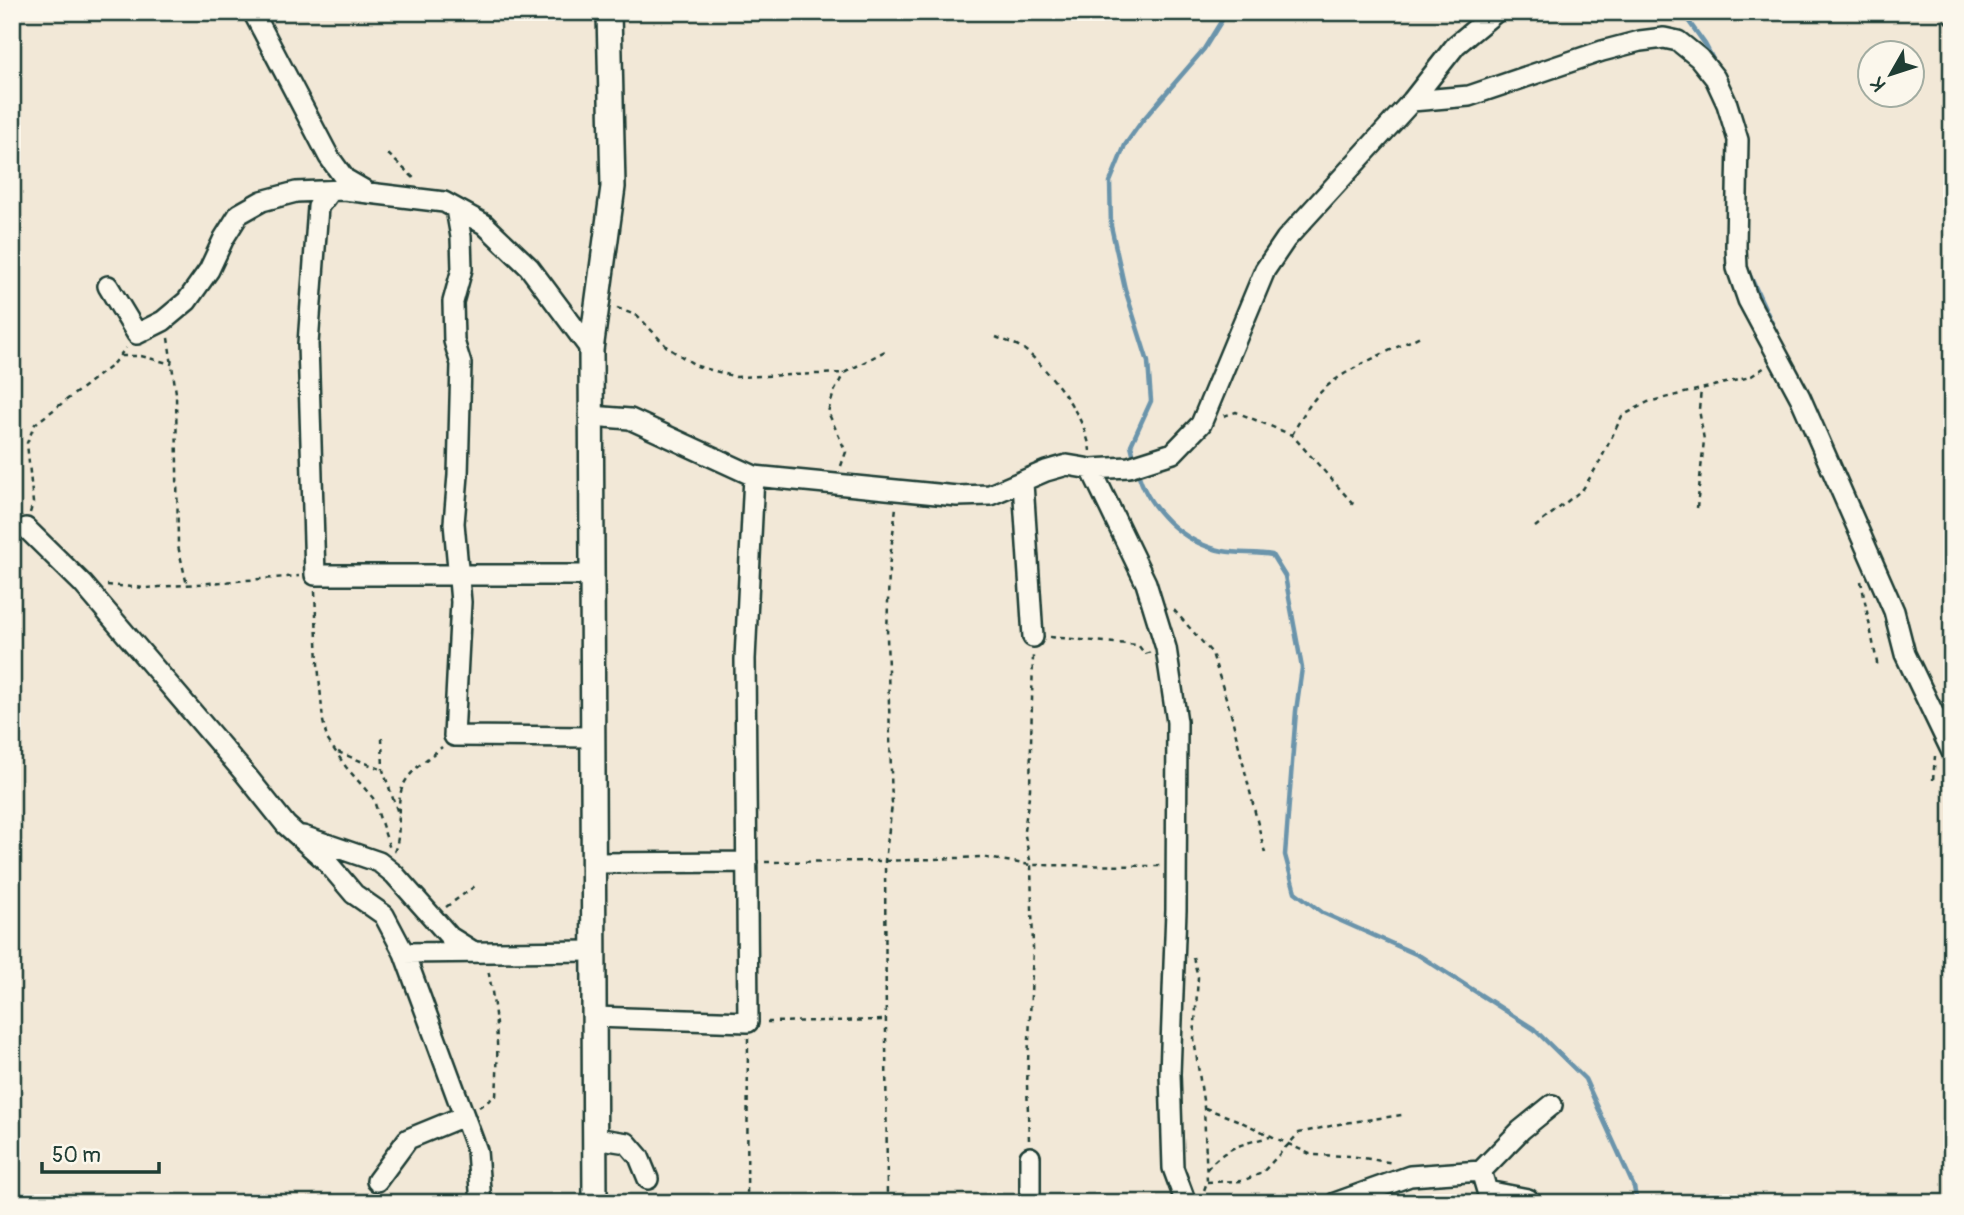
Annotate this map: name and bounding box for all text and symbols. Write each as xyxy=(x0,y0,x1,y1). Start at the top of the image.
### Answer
north arrow xyxy=(1856,38,1926,108)
text: K xyxy=(1865,72,1892,96)
scale bar xyxy=(42,1131,159,1175)
text: 50 m xyxy=(52,1142,101,1169)

